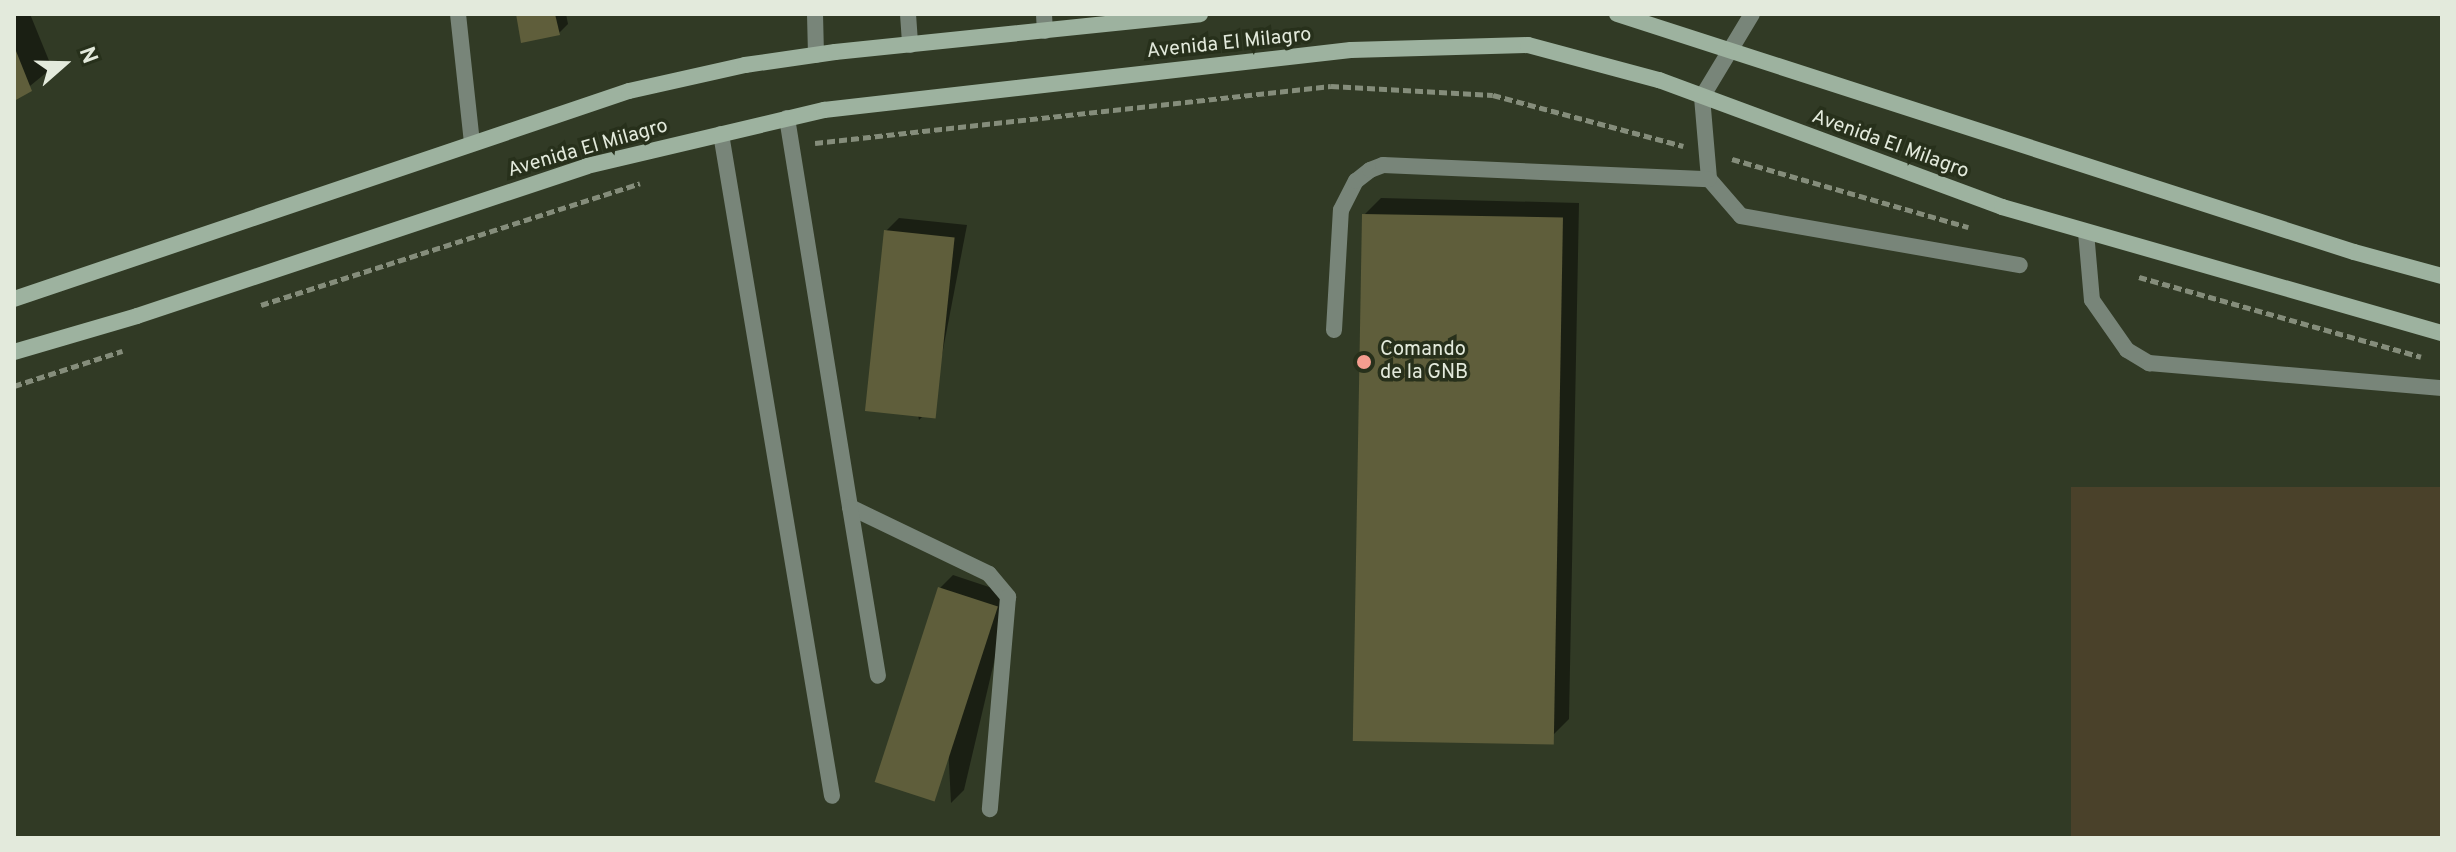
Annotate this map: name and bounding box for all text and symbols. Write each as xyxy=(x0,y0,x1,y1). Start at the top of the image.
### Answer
street label: Avenida El Milagro xyxy=(1145,23,1313,65)
north arrow xyxy=(24,24,104,104)
text: N xyxy=(72,44,102,68)
street label: Avenida El Milagro xyxy=(1808,105,1972,185)
street label: Avenida El Milagro xyxy=(505,115,671,183)
place label: Comando de la GNB xyxy=(1380,338,1468,385)
marker: Comando de la GNB xyxy=(1355,353,1373,371)

